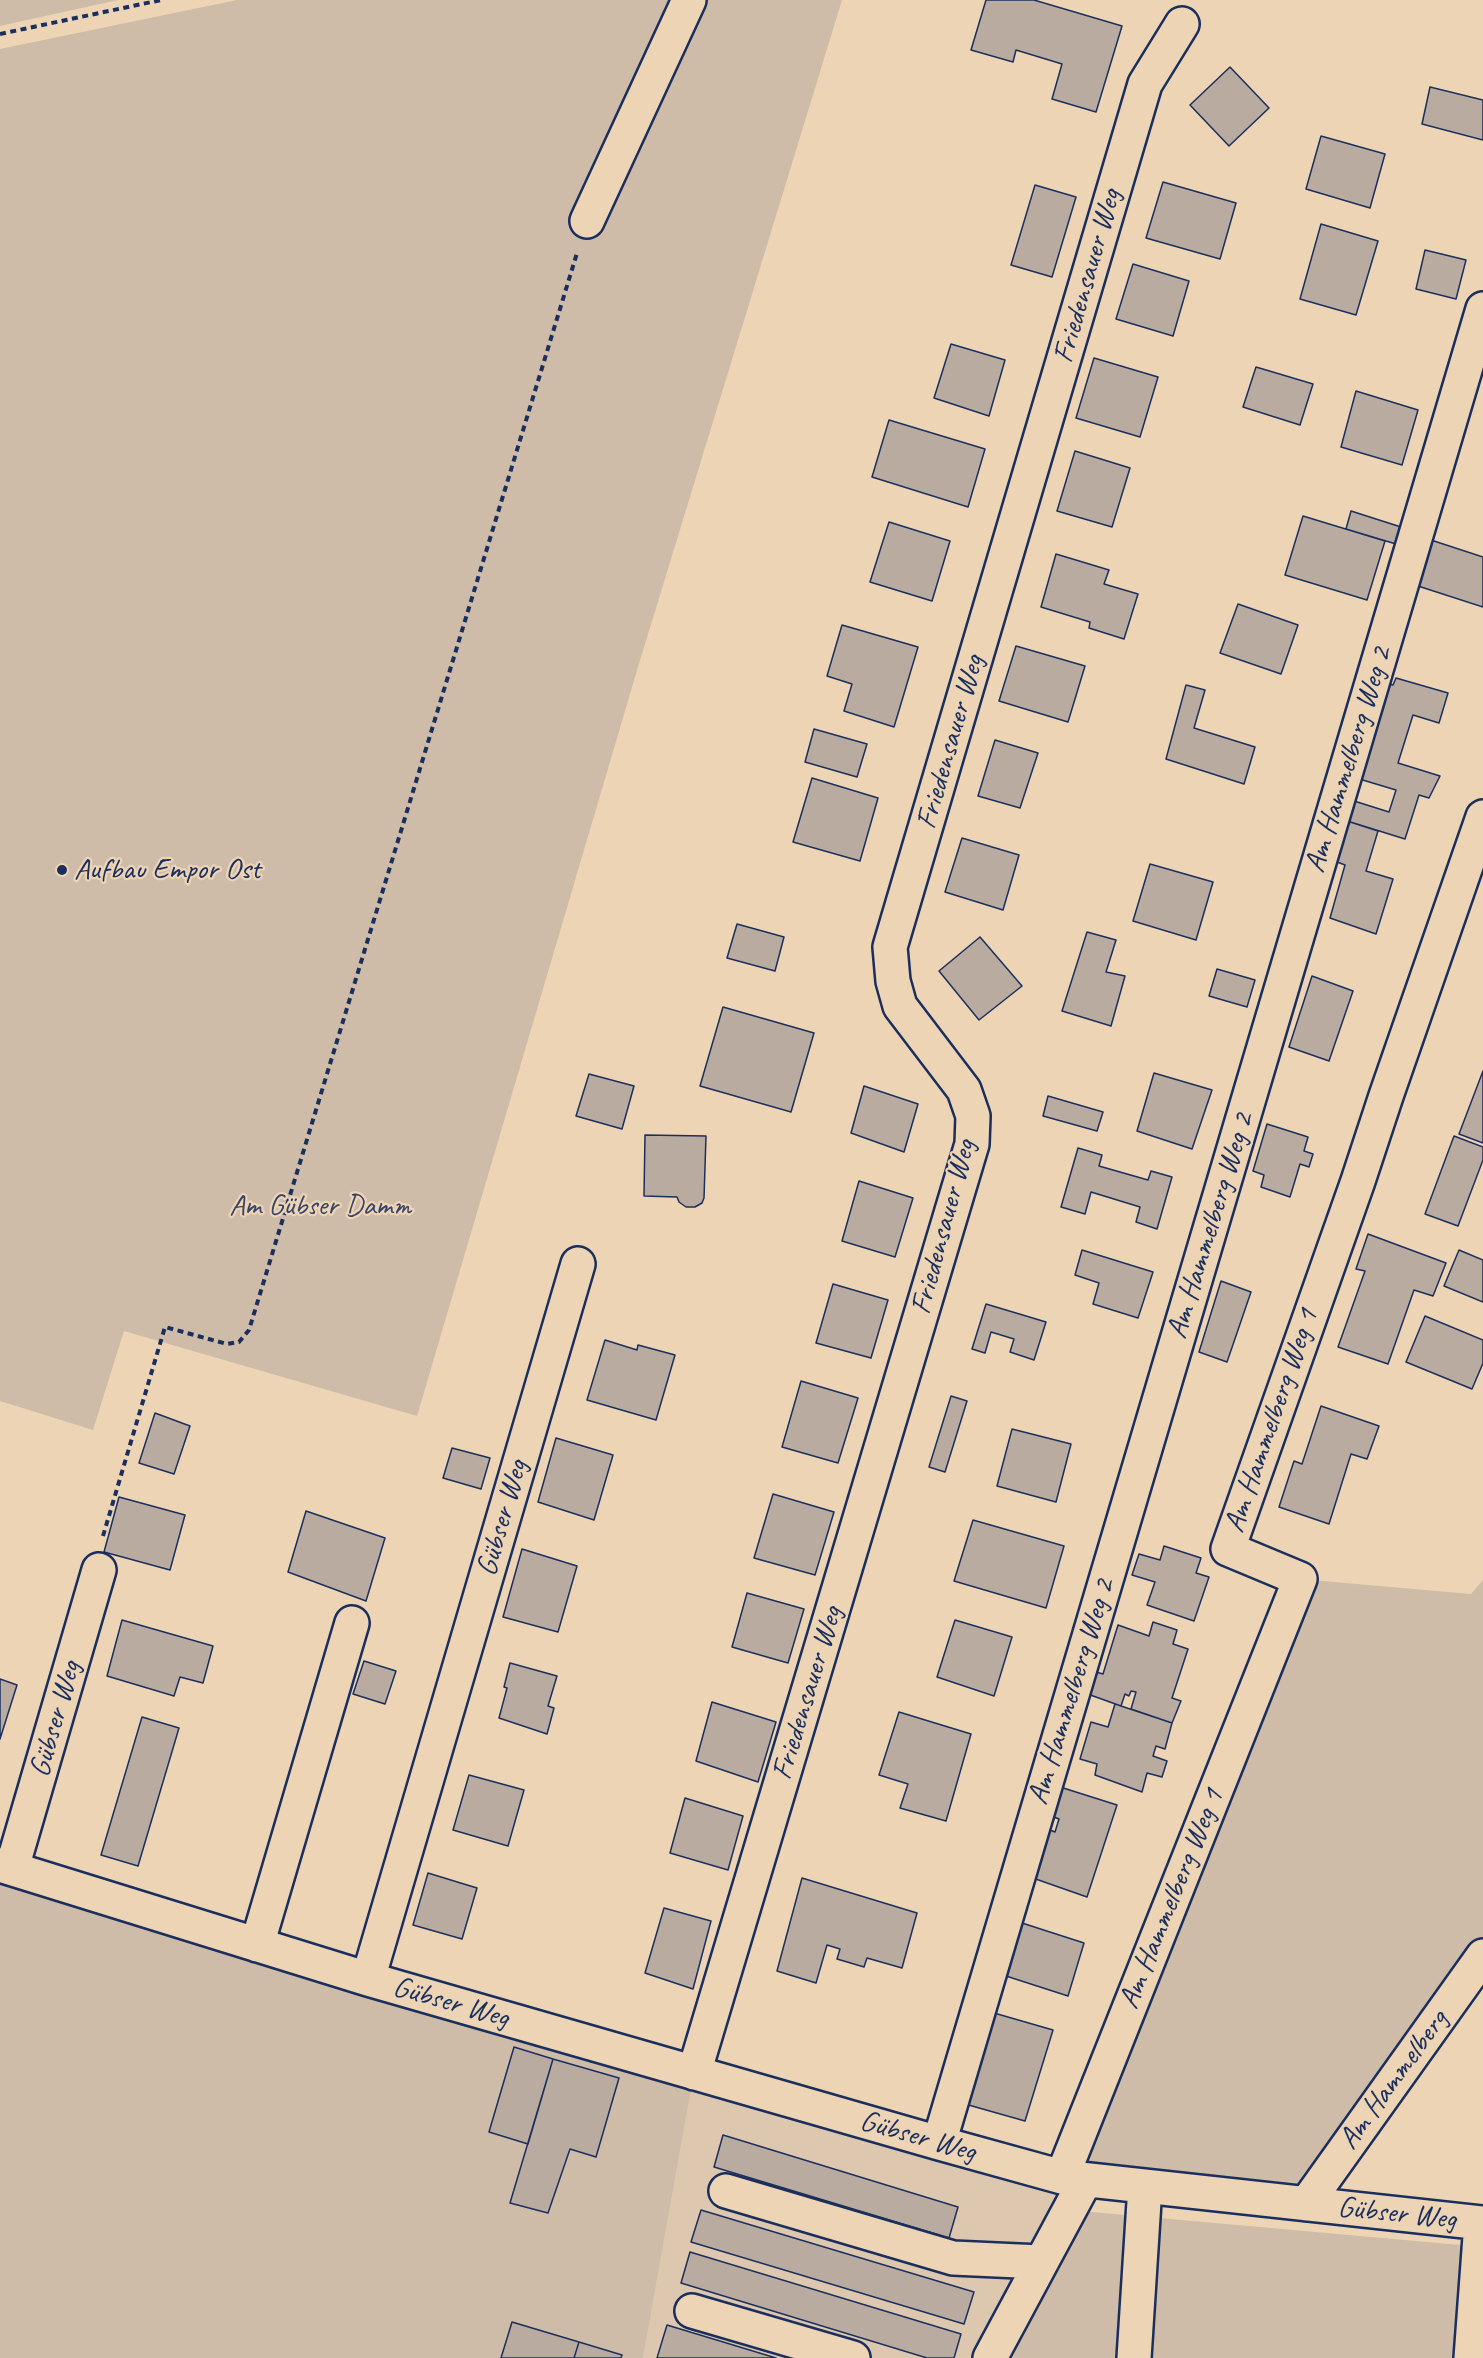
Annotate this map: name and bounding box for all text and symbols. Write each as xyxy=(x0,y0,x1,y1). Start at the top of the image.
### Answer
street label: Friedensauer Weg xyxy=(1046,185,1130,367)
street label: Am Hammelberg Weg 2 xyxy=(1298,643,1400,877)
street label: Friedensauer Weg xyxy=(909,651,993,833)
place label: Aufbau Empor Ost xyxy=(74,852,260,888)
marker: Aufbau Empor Ost xyxy=(55,863,69,877)
street label: Am Hammelberg Weg 2 xyxy=(1160,1109,1262,1343)
street label: Friedensauer Weg xyxy=(903,1136,985,1318)
park label: Am Gübser Damm xyxy=(229,1188,411,1224)
street label: Am Hammelberg Weg 1 xyxy=(1217,1305,1327,1537)
street label: Gübser Weg xyxy=(469,1456,537,1580)
street label: Am Hammelberg Weg 2 xyxy=(1021,1575,1123,1809)
street label: Friedensauer Weg xyxy=(765,1602,851,1784)
street label: Gübser Weg xyxy=(22,1657,90,1781)
street label: Am Hammelberg Weg 1 xyxy=(1112,1784,1232,2014)
street label: Gübser Weg xyxy=(389,1969,513,2037)
street label: Am Hammelberg xyxy=(1331,2003,1457,2157)
street label: Gübser Weg xyxy=(856,2103,980,2171)
street label: Gübser Weg xyxy=(1336,2190,1458,2238)

